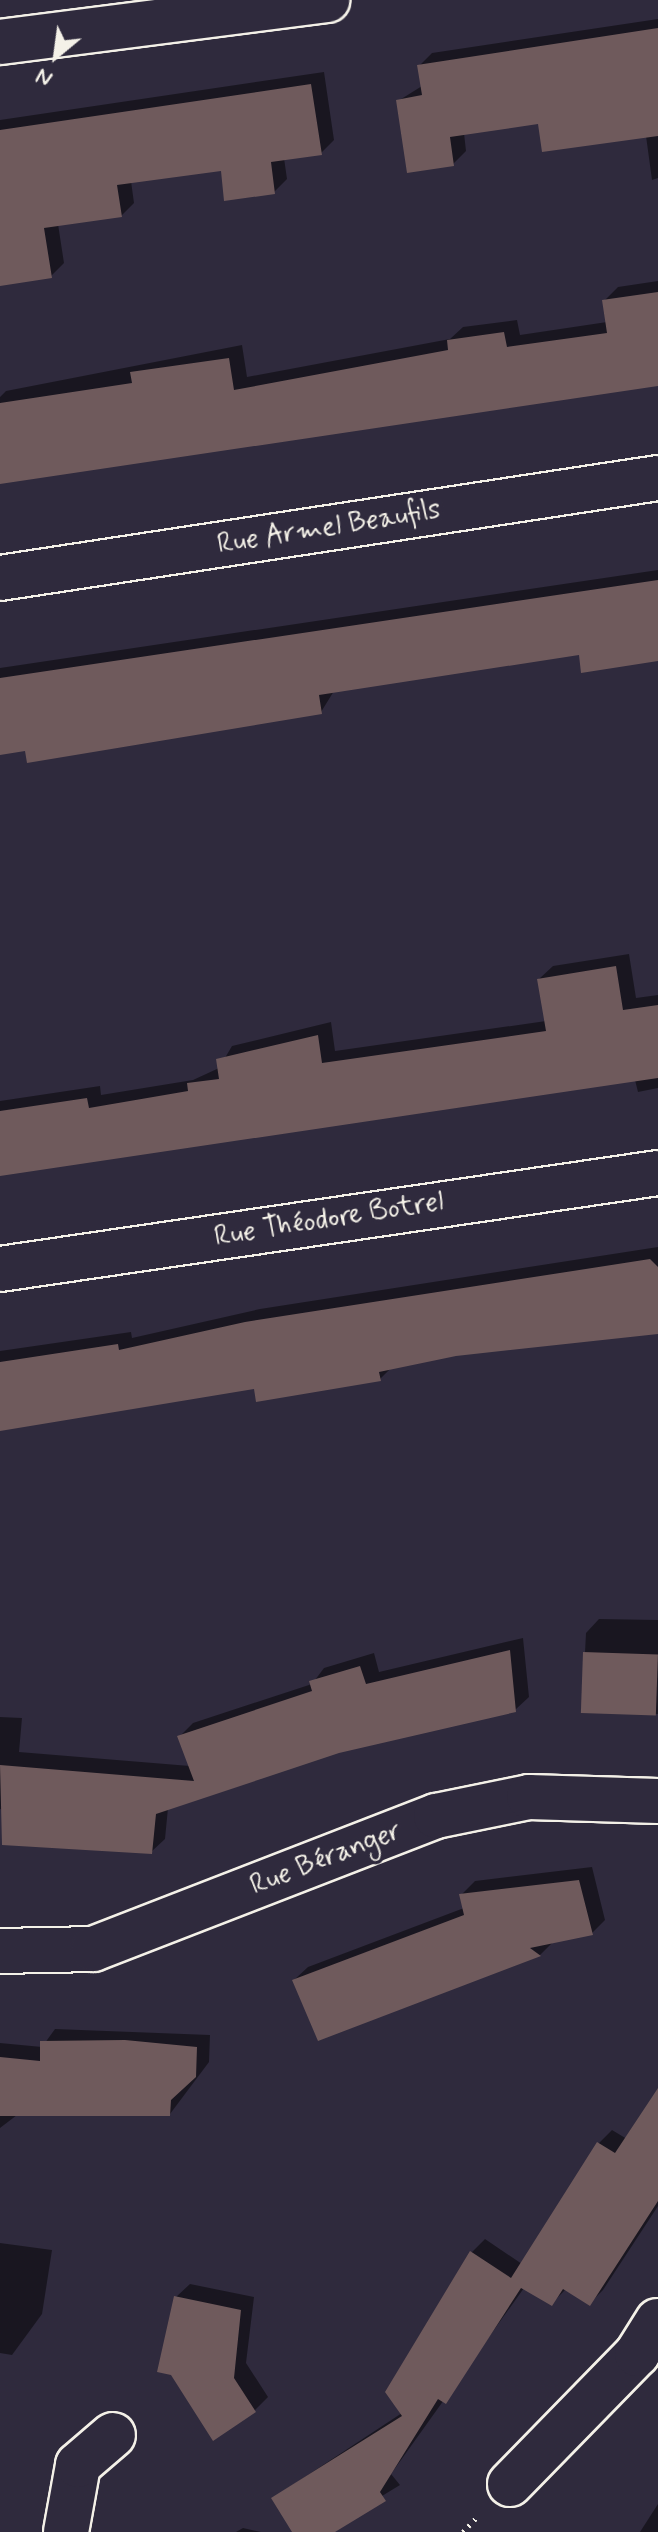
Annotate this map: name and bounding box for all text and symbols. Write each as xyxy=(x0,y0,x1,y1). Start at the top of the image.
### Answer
north arrow xyxy=(16,16,96,96)
text: N xyxy=(31,61,58,93)
street label: Rue Armel Beaufils xyxy=(215,494,443,562)
street label: Rue Théodore Botrel xyxy=(214,1186,444,1254)
street label: Rue Béranger xyxy=(246,1815,406,1903)

